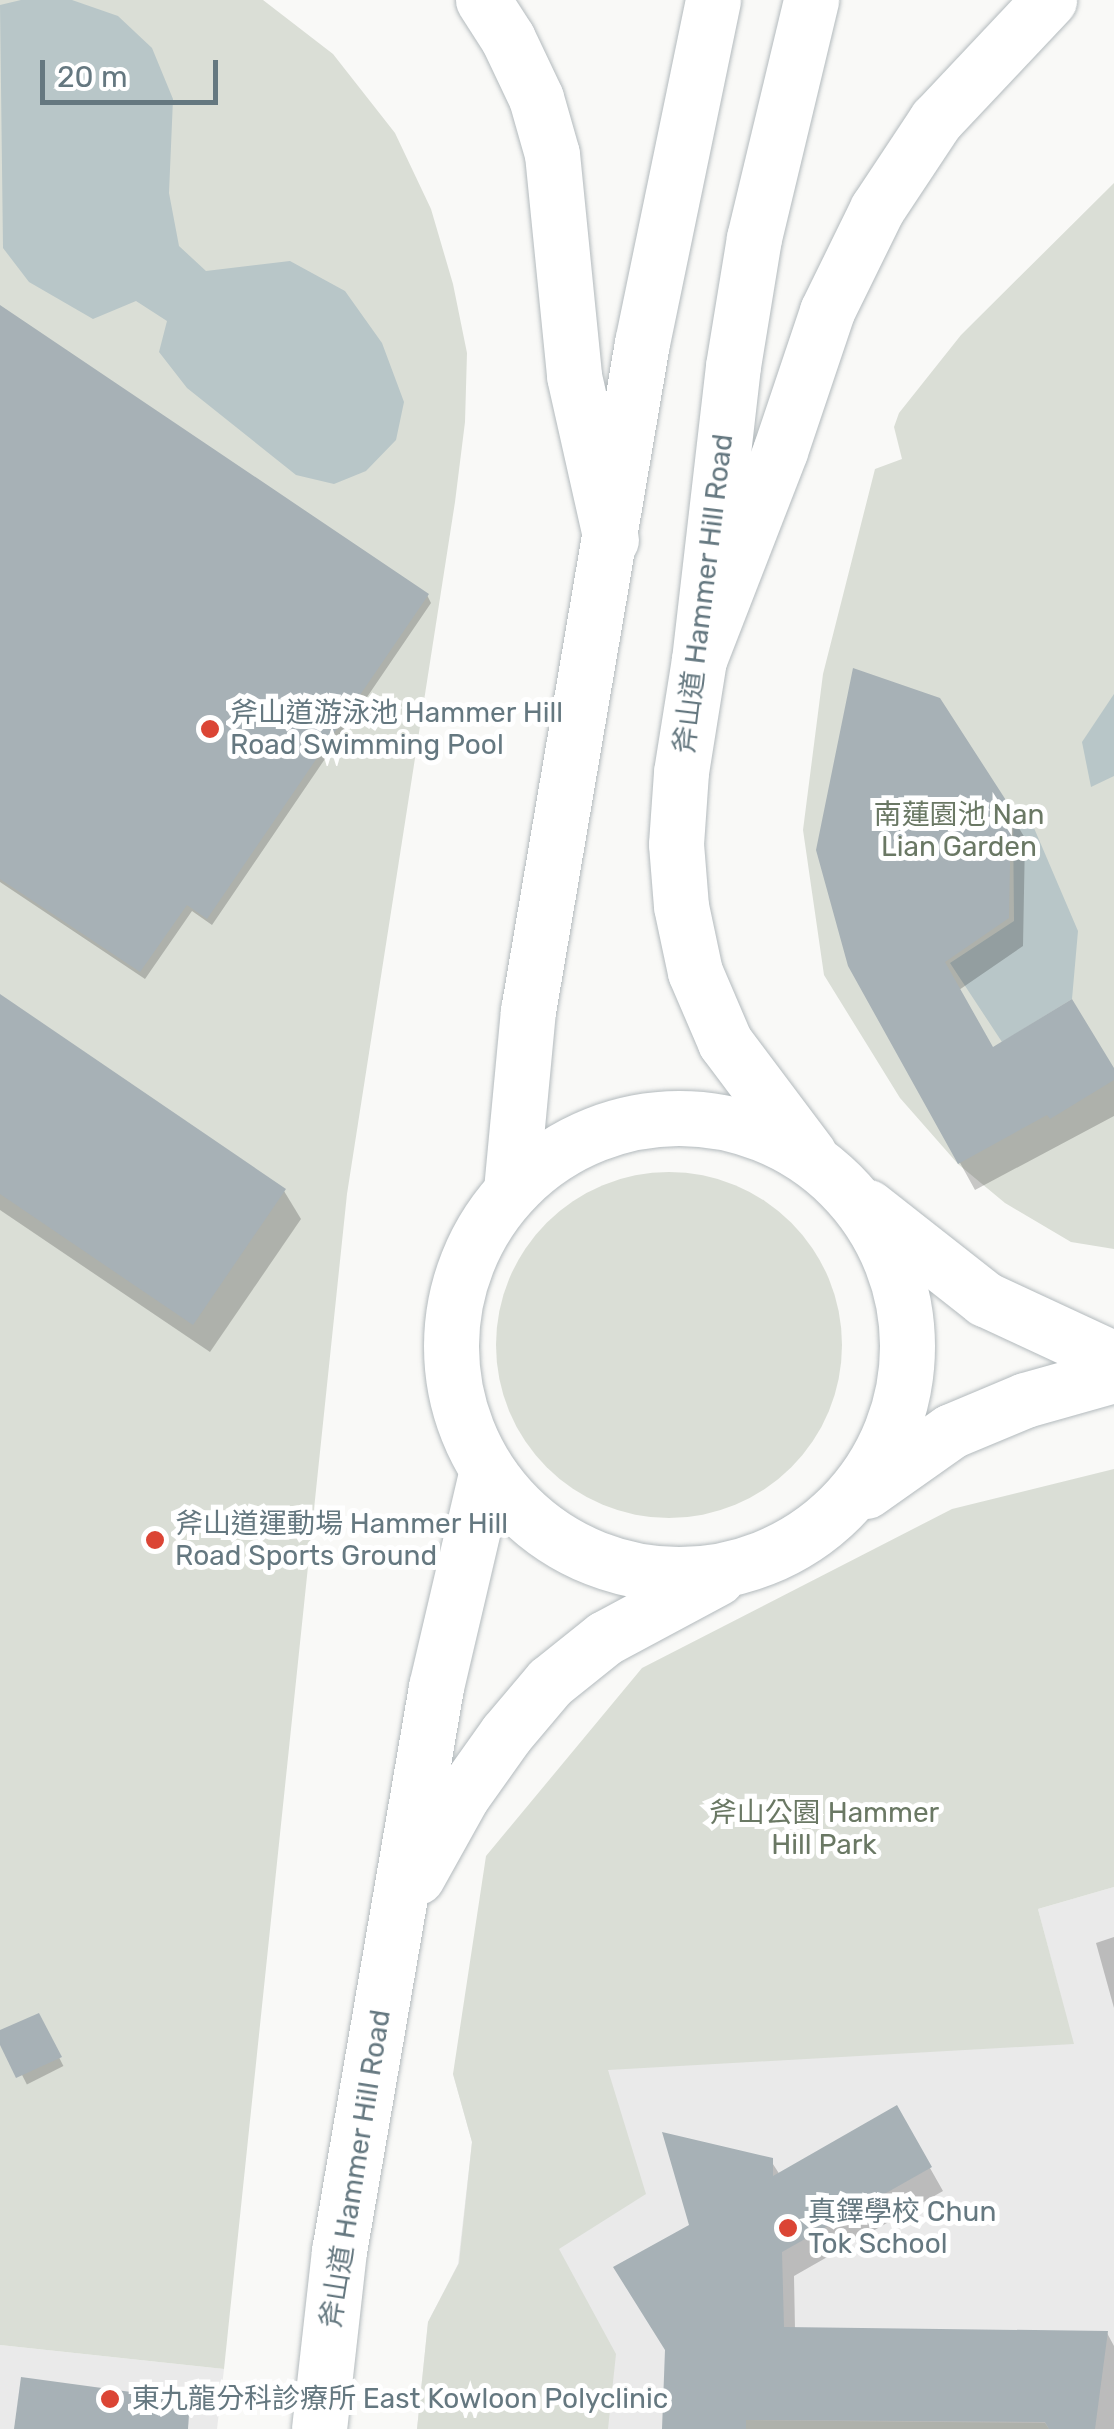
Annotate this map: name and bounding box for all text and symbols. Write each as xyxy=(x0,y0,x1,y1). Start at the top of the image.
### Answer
scale bar xyxy=(45,40,222,102)
text: 20 m xyxy=(57,59,128,95)
street label: 斧山道 Hammer Hill Road xyxy=(668,432,740,756)
place label: 斧山道游泳池 Hammer Hill Road Swimming Pool xyxy=(230,696,564,762)
marker: 斧山道游泳池 Hammer Hill Road Swimming Pool xyxy=(199,718,221,740)
park label: 南蓮園池 Nan Lian Garden xyxy=(874,798,1044,864)
place label: 斧山道運動場 Hammer Hill Road Sports Ground xyxy=(175,1507,509,1573)
marker: 斧山道運動場 Hammer Hill Road Sports Ground xyxy=(144,1529,166,1551)
park label: 斧山公園 Hammer Hill Park xyxy=(709,1796,939,1862)
street label: 斧山道 Hammer Hill Road xyxy=(314,2007,398,2331)
place label: 真鐸學校 Chun Tok School xyxy=(808,2195,996,2261)
marker: 真鐸學校 Chun Tok School xyxy=(777,2217,799,2239)
place label: 東九龍分科診療所 East Kowloon Polyclinic xyxy=(132,2382,668,2416)
marker: 東九龍分科診療所 East Kowloon Polyclinic xyxy=(97,2386,123,2412)

